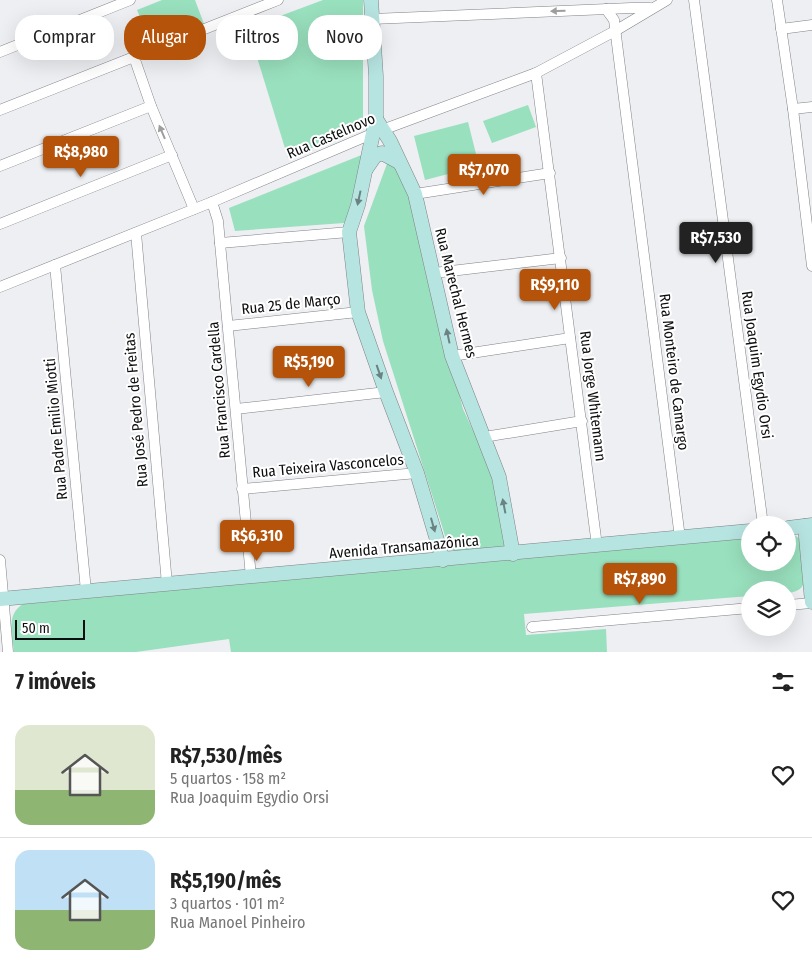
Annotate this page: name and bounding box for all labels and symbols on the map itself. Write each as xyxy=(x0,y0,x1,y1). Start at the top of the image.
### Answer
one-way arrow xyxy=(550,8,566,16)
street label: Rua Castelnovo xyxy=(284,109,378,163)
one-way arrow xyxy=(158,124,166,139)
pin: R$8,980 xyxy=(35,136,127,178)
pin: R$7,070 xyxy=(438,154,530,196)
one-way arrow xyxy=(355,190,363,205)
pin: R$7,530 xyxy=(670,222,762,264)
street label: Rua Marechal Hermes xyxy=(431,226,481,360)
pin: R$9,110 xyxy=(509,268,601,311)
street label: Rua 25 de Março xyxy=(240,290,342,318)
street label: Rua Joaquim Egydio Orsi xyxy=(738,290,776,440)
street label: Rua Monteiro de Camargo xyxy=(655,293,693,452)
street label: Rua Francisco Cardella xyxy=(204,321,234,459)
one-way arrow xyxy=(444,328,452,343)
street label: Rua Jorge Whitemann xyxy=(576,330,610,462)
street label: Rua José Pedro de Freitas xyxy=(120,332,152,488)
pin: R$5,190 xyxy=(263,346,355,388)
street label: Rua Padre Emilio Miotti xyxy=(41,357,71,501)
one-way arrow xyxy=(375,365,383,380)
street label: Rua Teixeira Vasconcelos xyxy=(252,450,404,482)
one-way arrow xyxy=(500,498,508,514)
one-way arrow xyxy=(429,518,437,533)
pin: R$6,310 xyxy=(211,520,303,562)
street label: Avenida Transamazônica xyxy=(328,531,480,563)
pin: R$7,890 xyxy=(594,562,686,605)
scale bar xyxy=(15,617,85,640)

